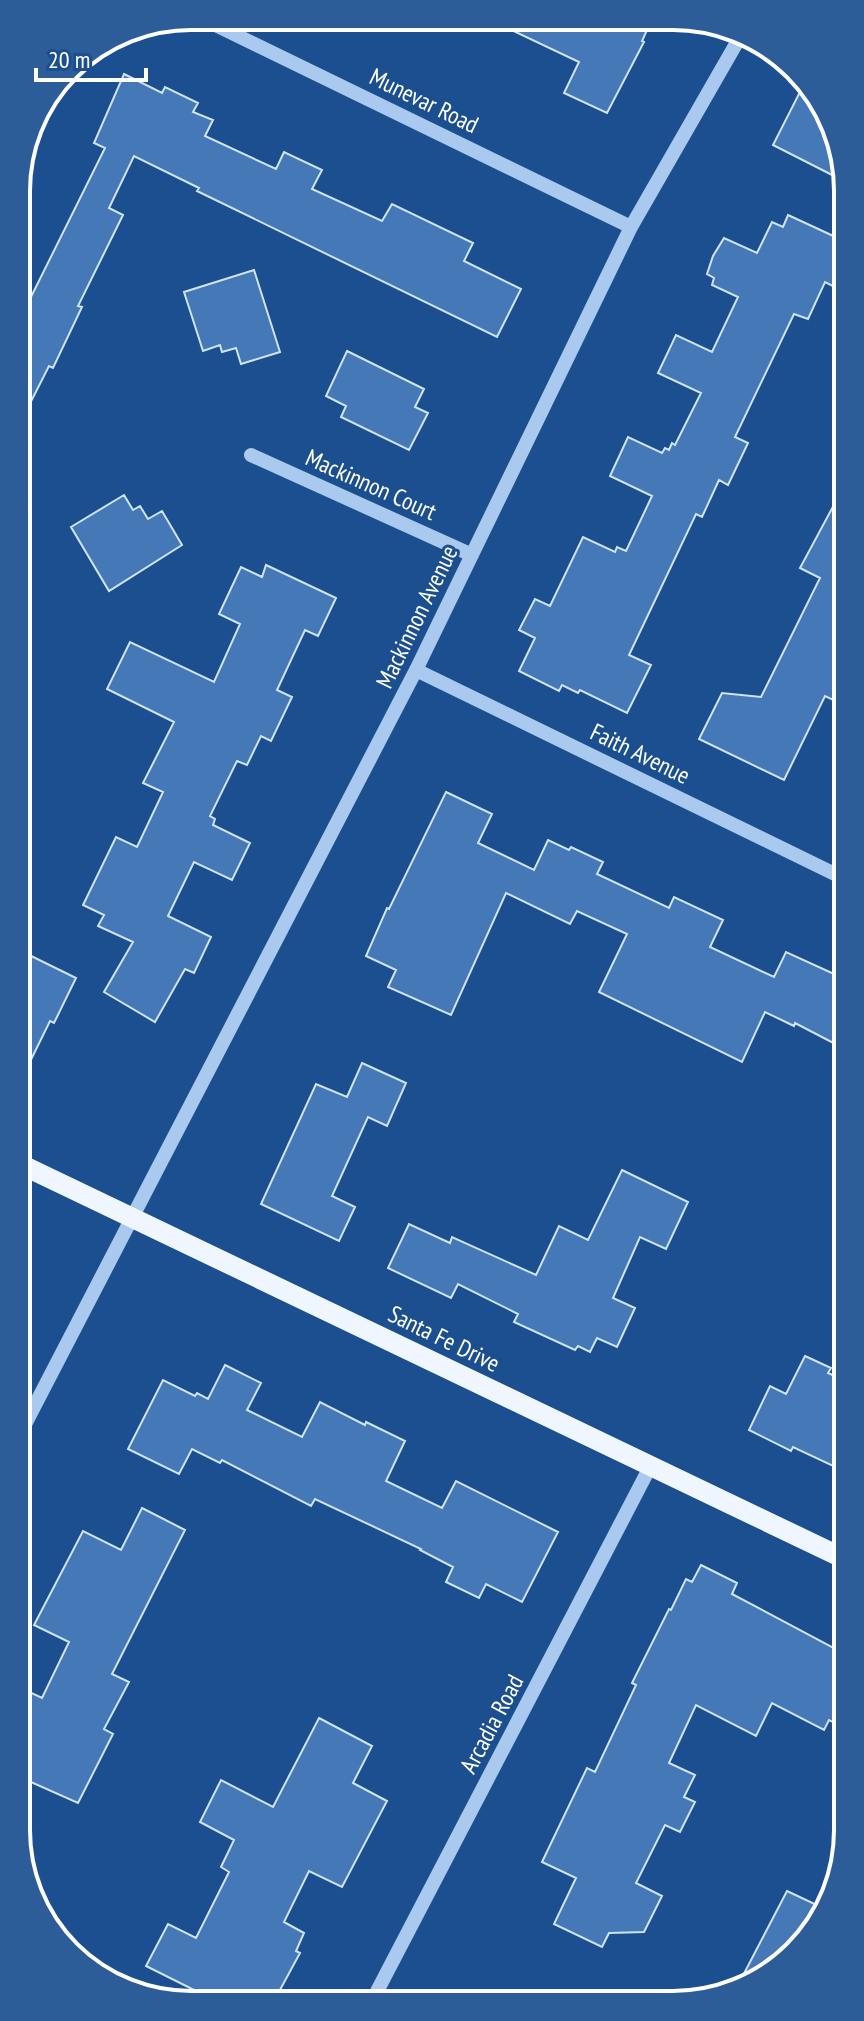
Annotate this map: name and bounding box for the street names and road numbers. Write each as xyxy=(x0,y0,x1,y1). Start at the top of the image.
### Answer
street label: Munevar Road xyxy=(365,61,484,140)
street label: Mackinnon Court xyxy=(301,442,442,527)
street label: Mackinnon Avenue xyxy=(369,540,464,693)
street label: Faith Avenue xyxy=(585,716,695,791)
street label: Santa Fe Drive xyxy=(383,1298,505,1379)
street label: Arcadia Road xyxy=(453,1669,530,1778)

